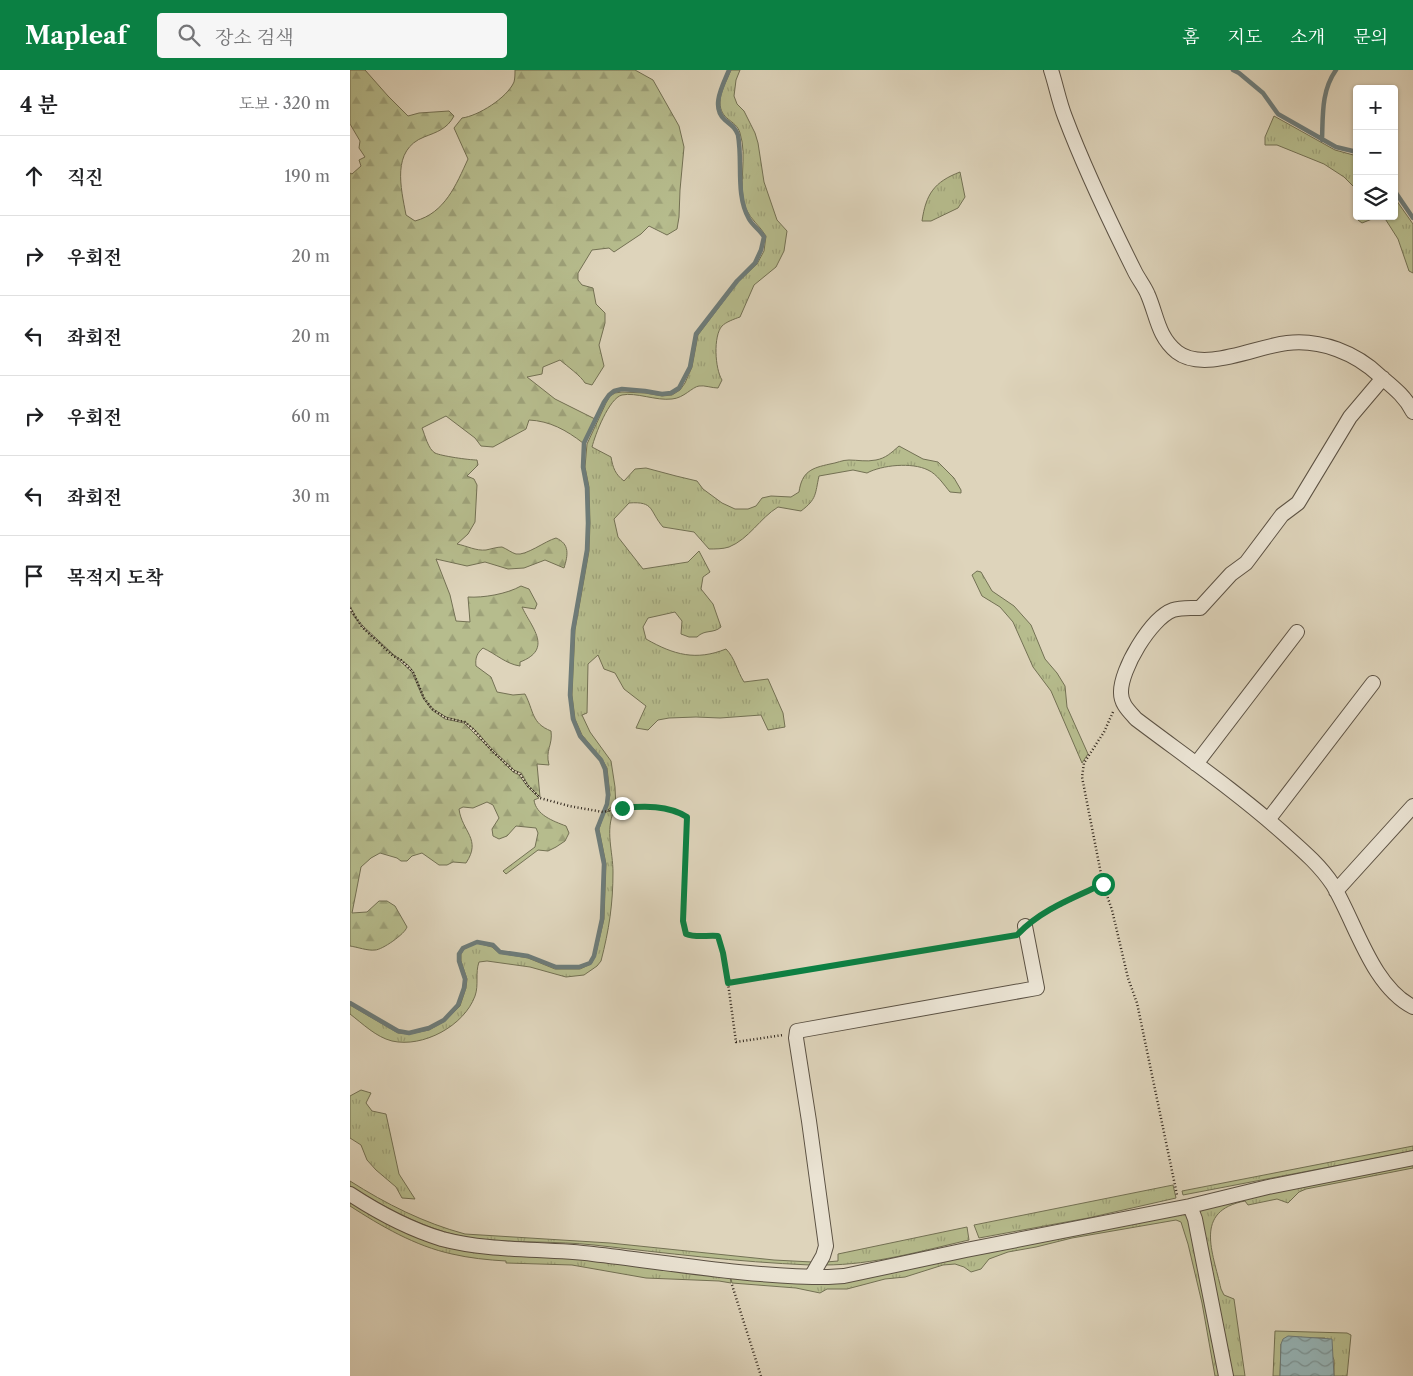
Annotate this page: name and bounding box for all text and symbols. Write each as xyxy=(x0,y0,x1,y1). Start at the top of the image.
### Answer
search box xyxy=(157,13,507,58)
text: Mapleaf xyxy=(25,21,127,50)
icon: search xyxy=(175,21,203,49)
text: 장소 검색 xyxy=(215,26,294,49)
text: 홈 xyxy=(1182,26,1200,48)
text: 지도 xyxy=(1228,26,1262,48)
text: 소개 xyxy=(1290,26,1325,48)
text: 문의 xyxy=(1353,26,1388,48)
map controls xyxy=(1353,85,1398,220)
button: + xyxy=(1353,85,1398,130)
text: 4 분 xyxy=(20,92,58,117)
text: 도보 · 320 m xyxy=(239,93,330,113)
button: − xyxy=(1353,130,1398,175)
icon: ahead xyxy=(20,162,48,190)
text: 직진 xyxy=(67,166,104,189)
text: 190 m xyxy=(285,166,330,186)
button: layers xyxy=(1353,175,1398,220)
icon: right xyxy=(20,242,48,270)
text: 우회전 xyxy=(67,246,122,269)
text: 20 m xyxy=(291,246,330,266)
icon: left xyxy=(20,322,48,350)
text: 좌회전 xyxy=(67,326,122,349)
text: 20 m xyxy=(291,326,330,346)
icon: right xyxy=(20,402,48,430)
text: 우회전 xyxy=(67,406,122,429)
text: 60 m xyxy=(291,406,330,426)
icon: left xyxy=(20,482,48,510)
text: 좌회전 xyxy=(67,486,122,509)
text: 30 m xyxy=(292,486,330,506)
icon: arrive xyxy=(20,562,48,590)
text: 목적지 도착 xyxy=(67,566,164,589)
route end xyxy=(611,797,634,820)
route start xyxy=(1092,873,1115,896)

